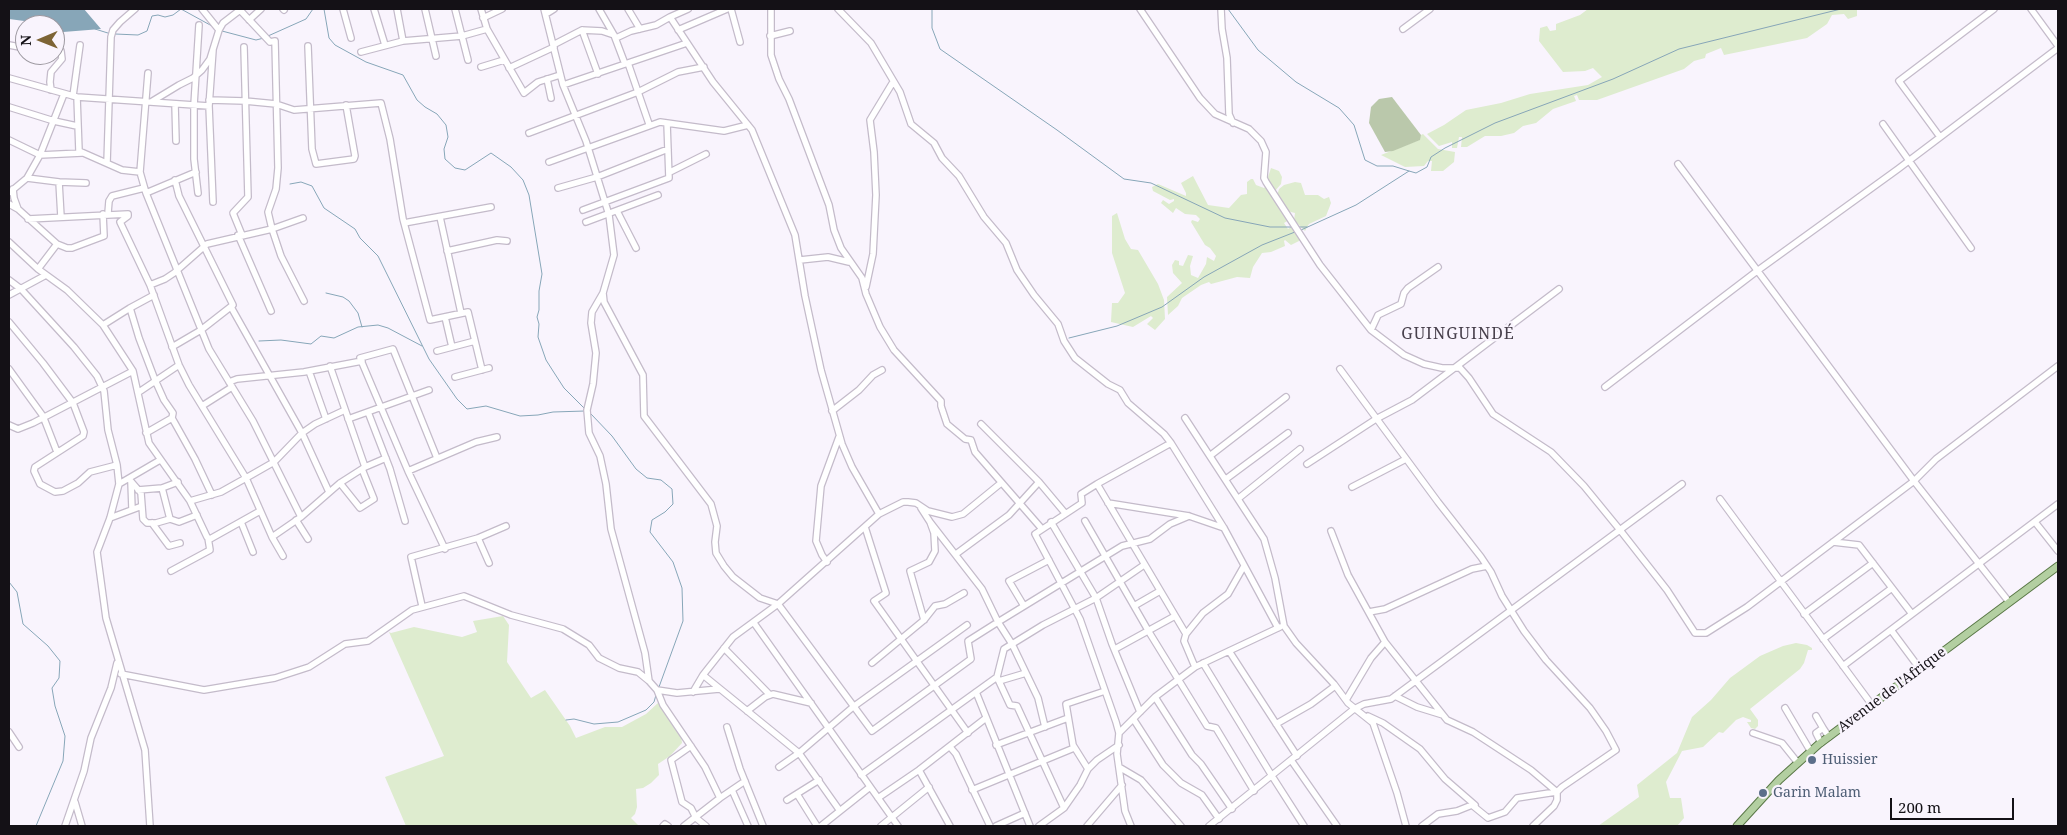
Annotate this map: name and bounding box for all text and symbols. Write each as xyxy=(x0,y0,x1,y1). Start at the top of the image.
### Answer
north arrow xyxy=(15,15,65,65)
text: N xyxy=(16,35,35,46)
district label: GUINGUINDÉ xyxy=(1400,324,1516,344)
street label: Avenue de l'Afrique xyxy=(1835,644,1949,736)
place label: Huissier xyxy=(1822,752,1878,768)
marker: Huissier xyxy=(1806,754,1818,766)
place label: Garin Malam xyxy=(1773,785,1861,801)
marker: Garin Malam xyxy=(1757,787,1769,799)
scale bar xyxy=(1892,788,2016,820)
text: 200 m xyxy=(1898,797,1941,817)

